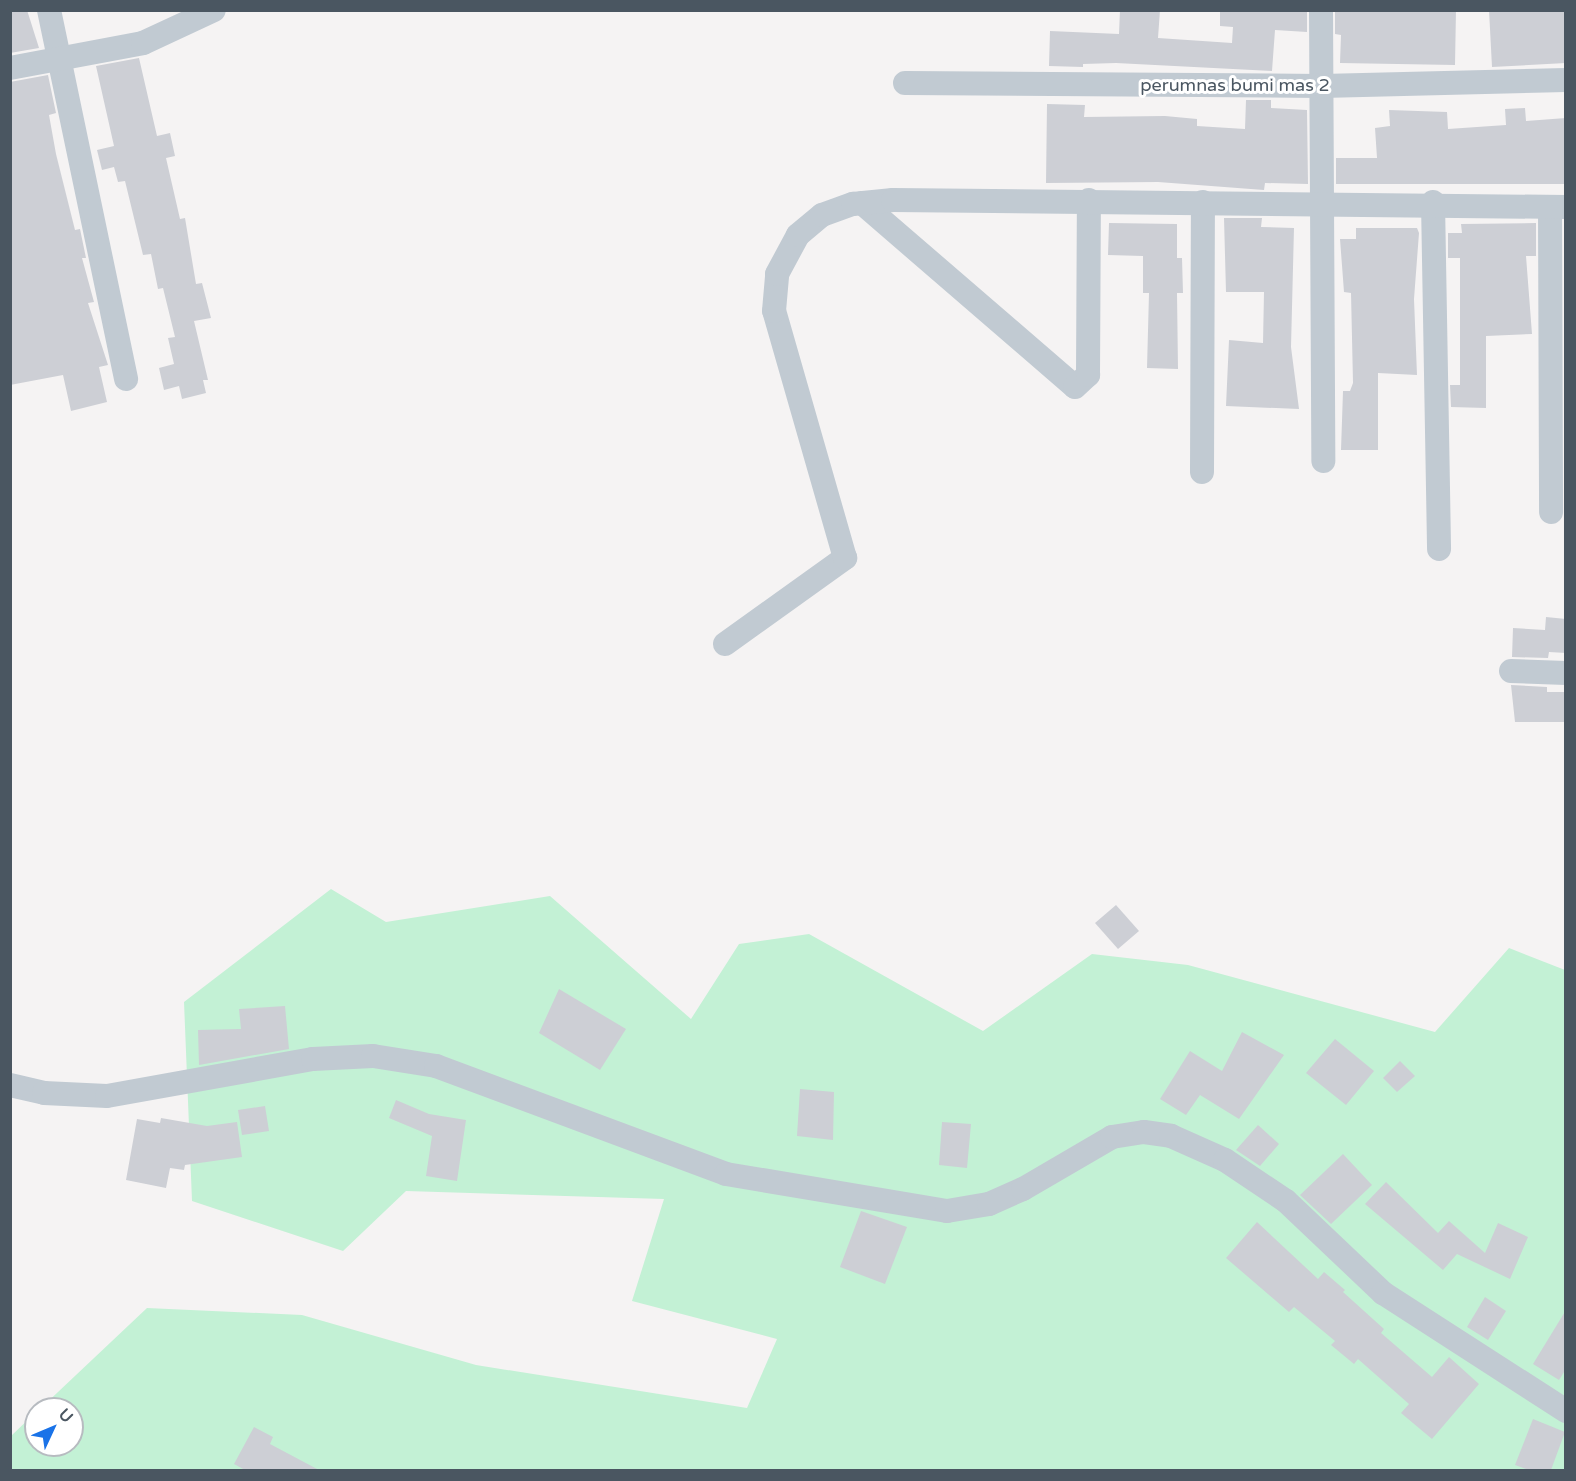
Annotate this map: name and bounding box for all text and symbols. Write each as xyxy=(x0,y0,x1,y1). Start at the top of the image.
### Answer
street label: perumnas bumi mas 2 xyxy=(1140,74,1330,96)
north arrow xyxy=(24,1397,84,1457)
text: U xyxy=(54,1405,77,1427)

